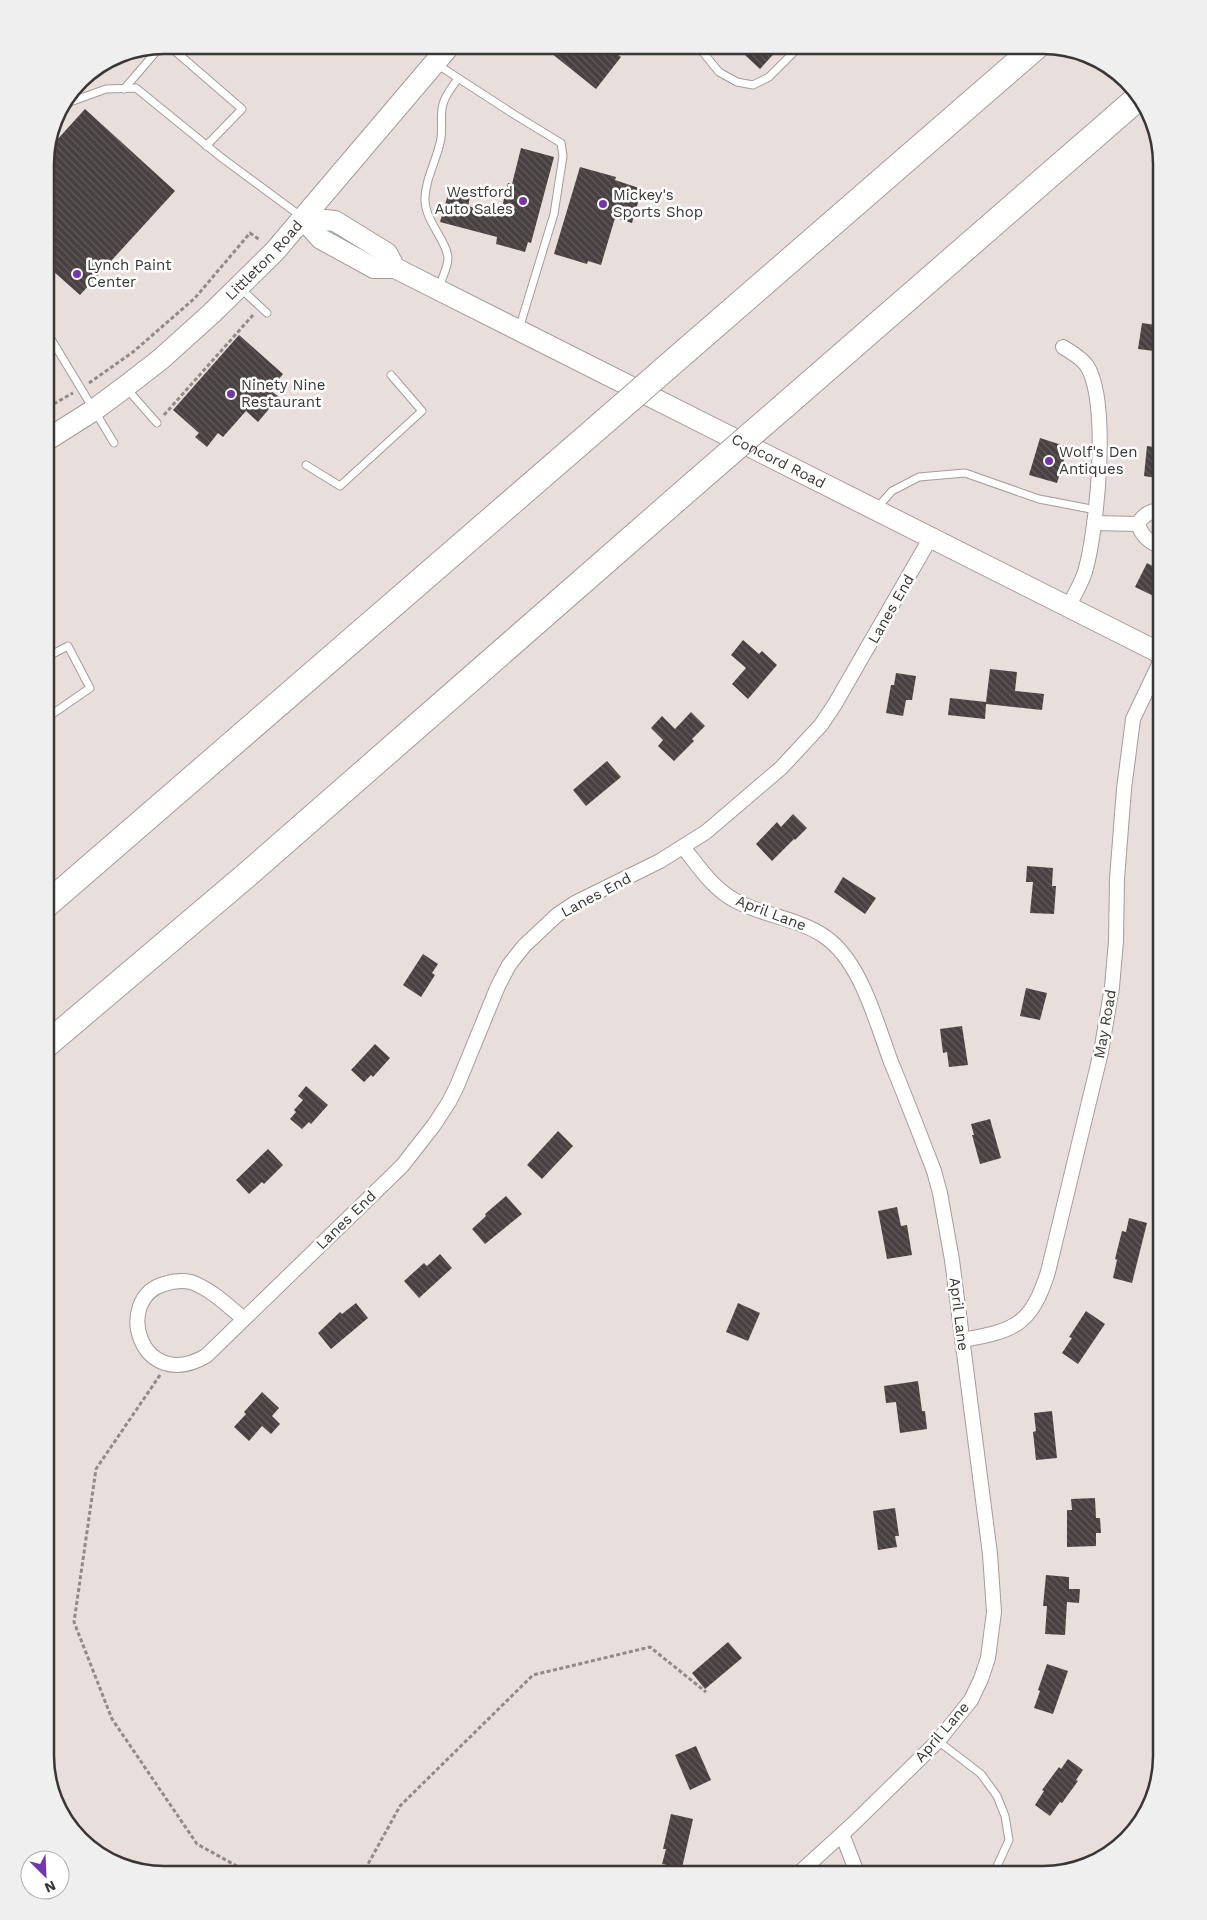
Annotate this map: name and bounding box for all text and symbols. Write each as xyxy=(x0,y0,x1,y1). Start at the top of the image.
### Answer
place label: Westford Auto Sales xyxy=(434,183,513,218)
place label: Mickey's Sports Shop xyxy=(613,186,703,221)
marker: Westford Auto Sales xyxy=(517,195,529,207)
marker: Mickey's Sports Shop xyxy=(597,198,609,210)
street label: Littleton Road xyxy=(221,216,306,304)
place label: Lynch Paint Center xyxy=(87,256,172,291)
marker: Lynch Paint Center xyxy=(71,268,83,280)
place label: Ninety Nine Restaurant xyxy=(241,376,325,411)
marker: Ninety Nine Restaurant xyxy=(225,388,237,400)
street label: Concord Road xyxy=(728,430,829,492)
place label: Wolf's Den Antiques xyxy=(1059,443,1137,478)
marker: Wolf's Den Antiques xyxy=(1043,455,1055,467)
street label: Lanes End xyxy=(864,571,918,647)
street label: Lanes End xyxy=(558,869,634,921)
street label: April Lane xyxy=(733,891,809,935)
street label: May Road xyxy=(1090,988,1120,1060)
street label: Lanes End xyxy=(312,1187,380,1253)
street label: April Lane xyxy=(946,1276,972,1352)
street label: April Lane xyxy=(911,1698,973,1766)
north arrow xyxy=(20,1850,70,1900)
text: N xyxy=(42,1877,58,1896)

